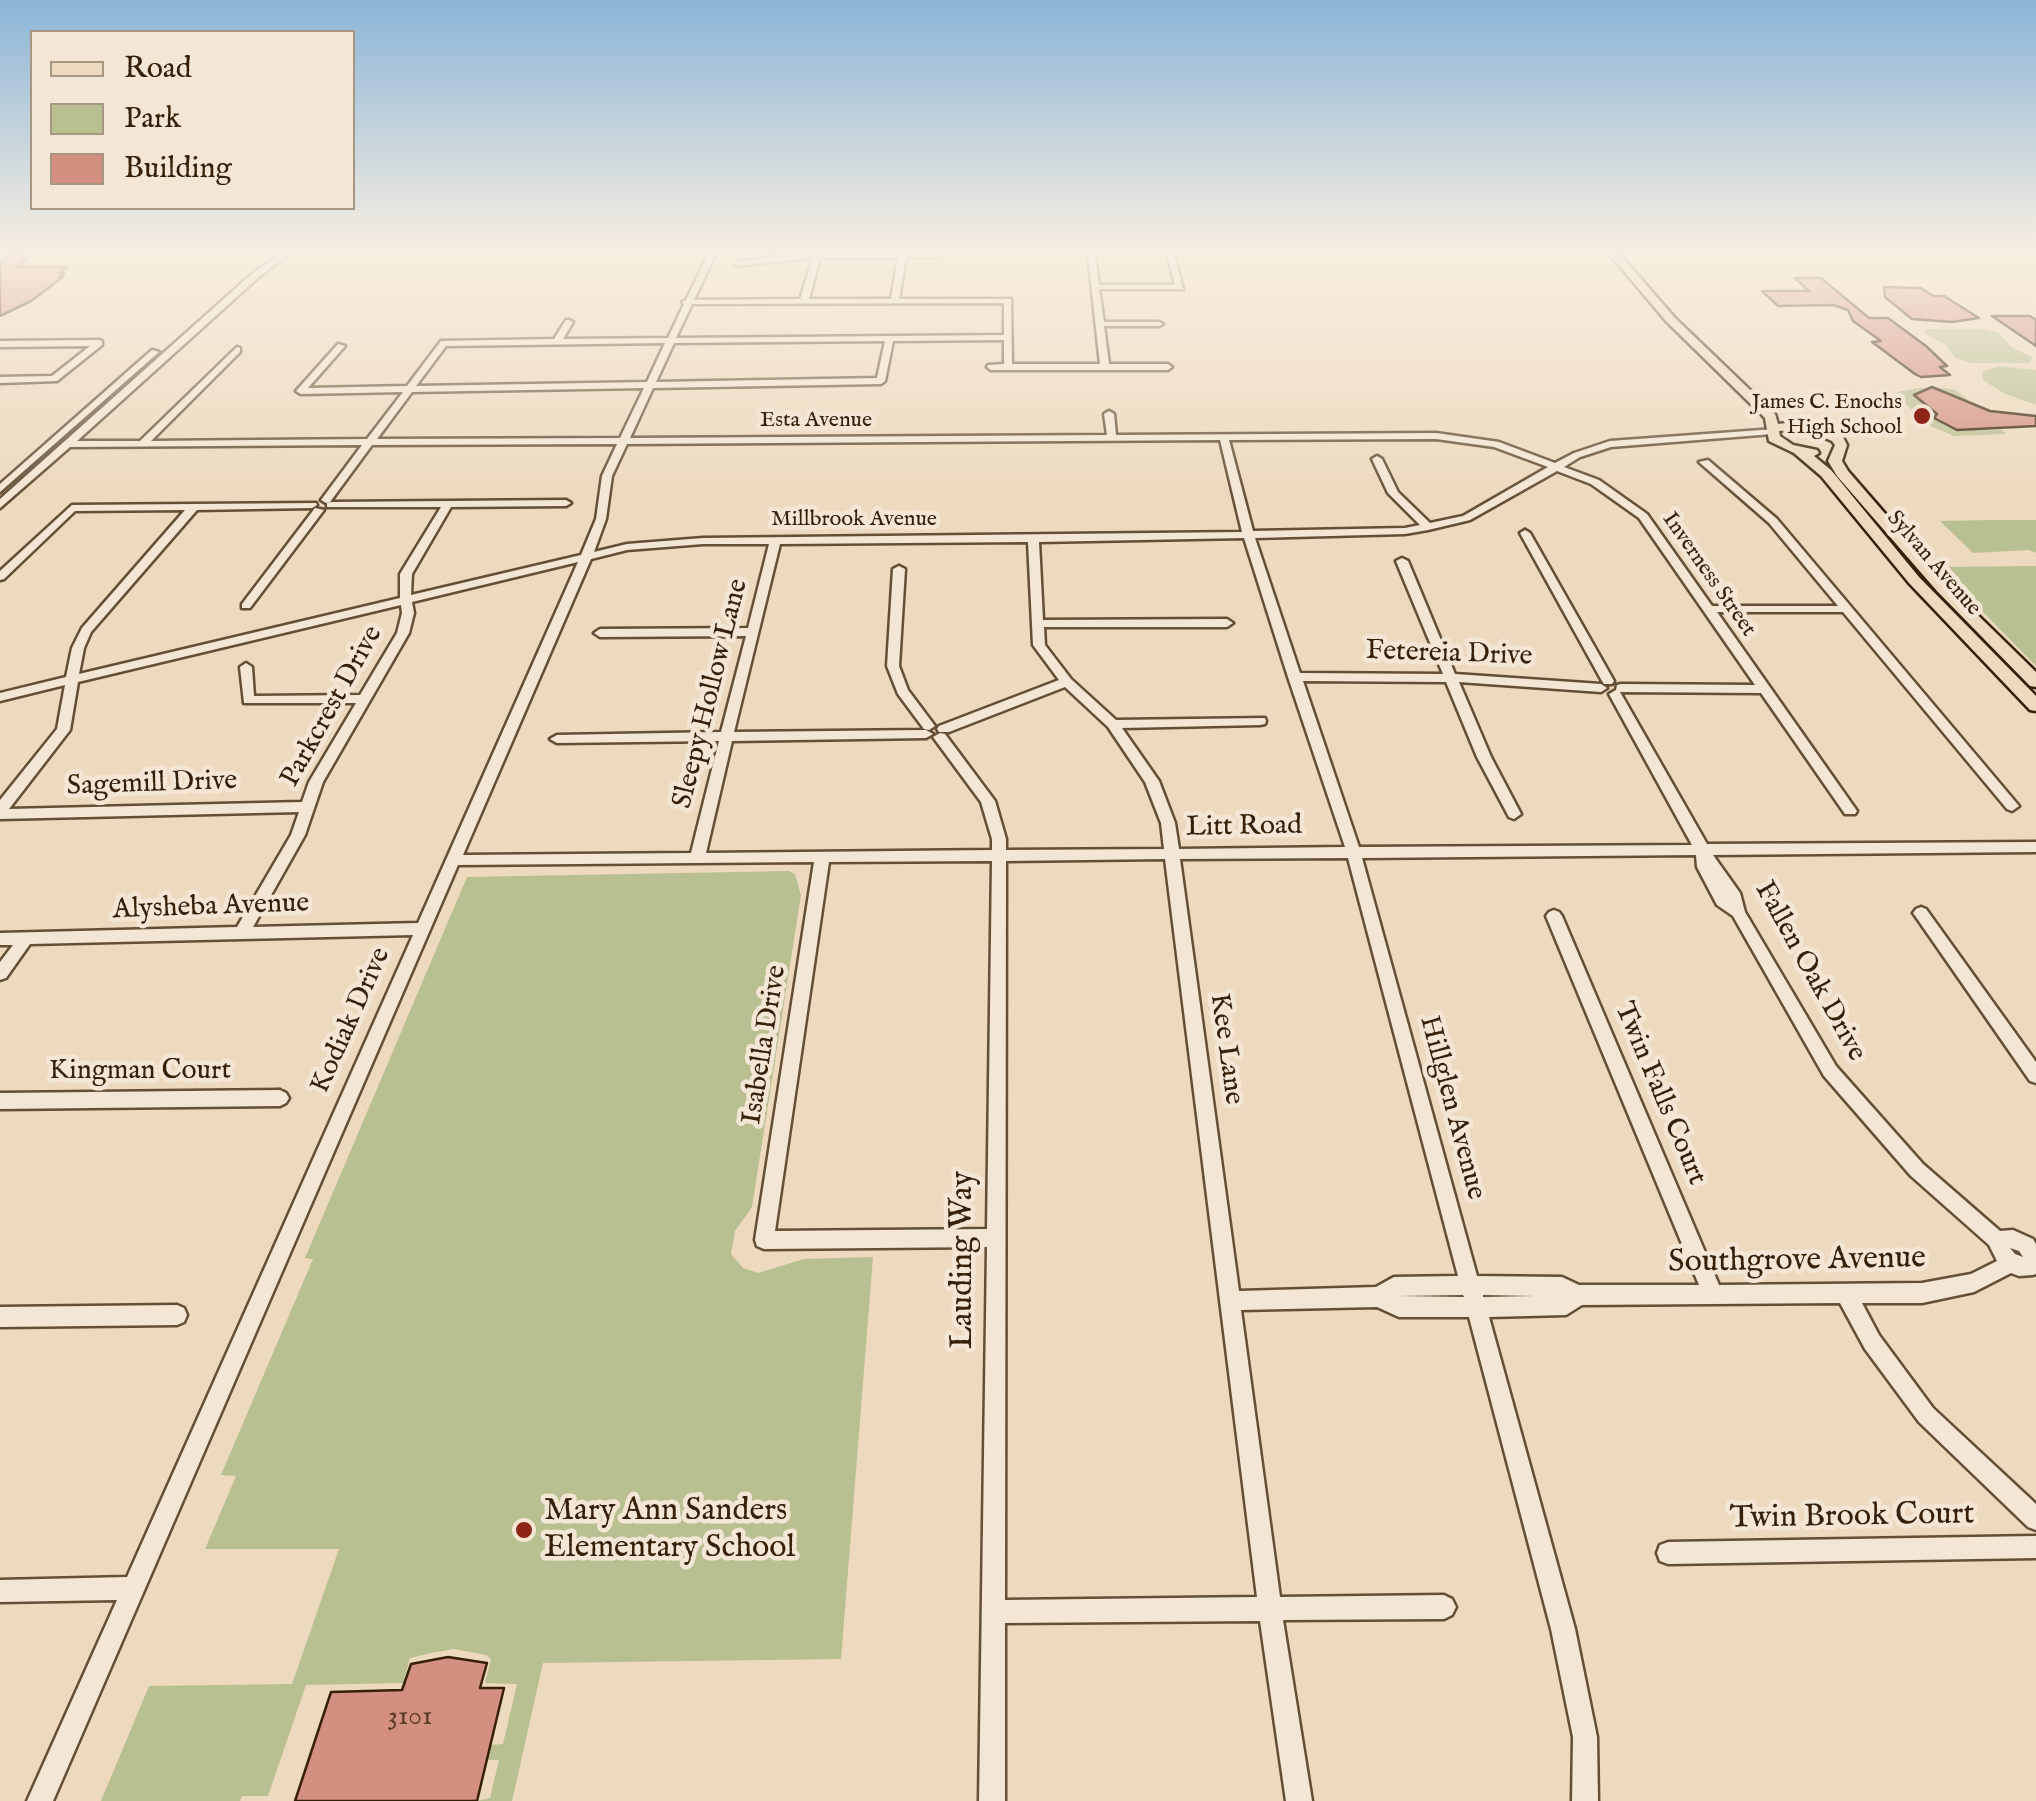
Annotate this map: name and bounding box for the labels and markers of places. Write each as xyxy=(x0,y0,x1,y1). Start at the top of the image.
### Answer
place label: James C. Enochs High School xyxy=(1752,390,1902,442)
marker: James C. Enochs High School xyxy=(1911,405,1933,427)
place label: Mary Ann Sanders Elementary School xyxy=(544,1493,795,1568)
marker: Mary Ann Sanders Elementary School xyxy=(513,1519,535,1541)

